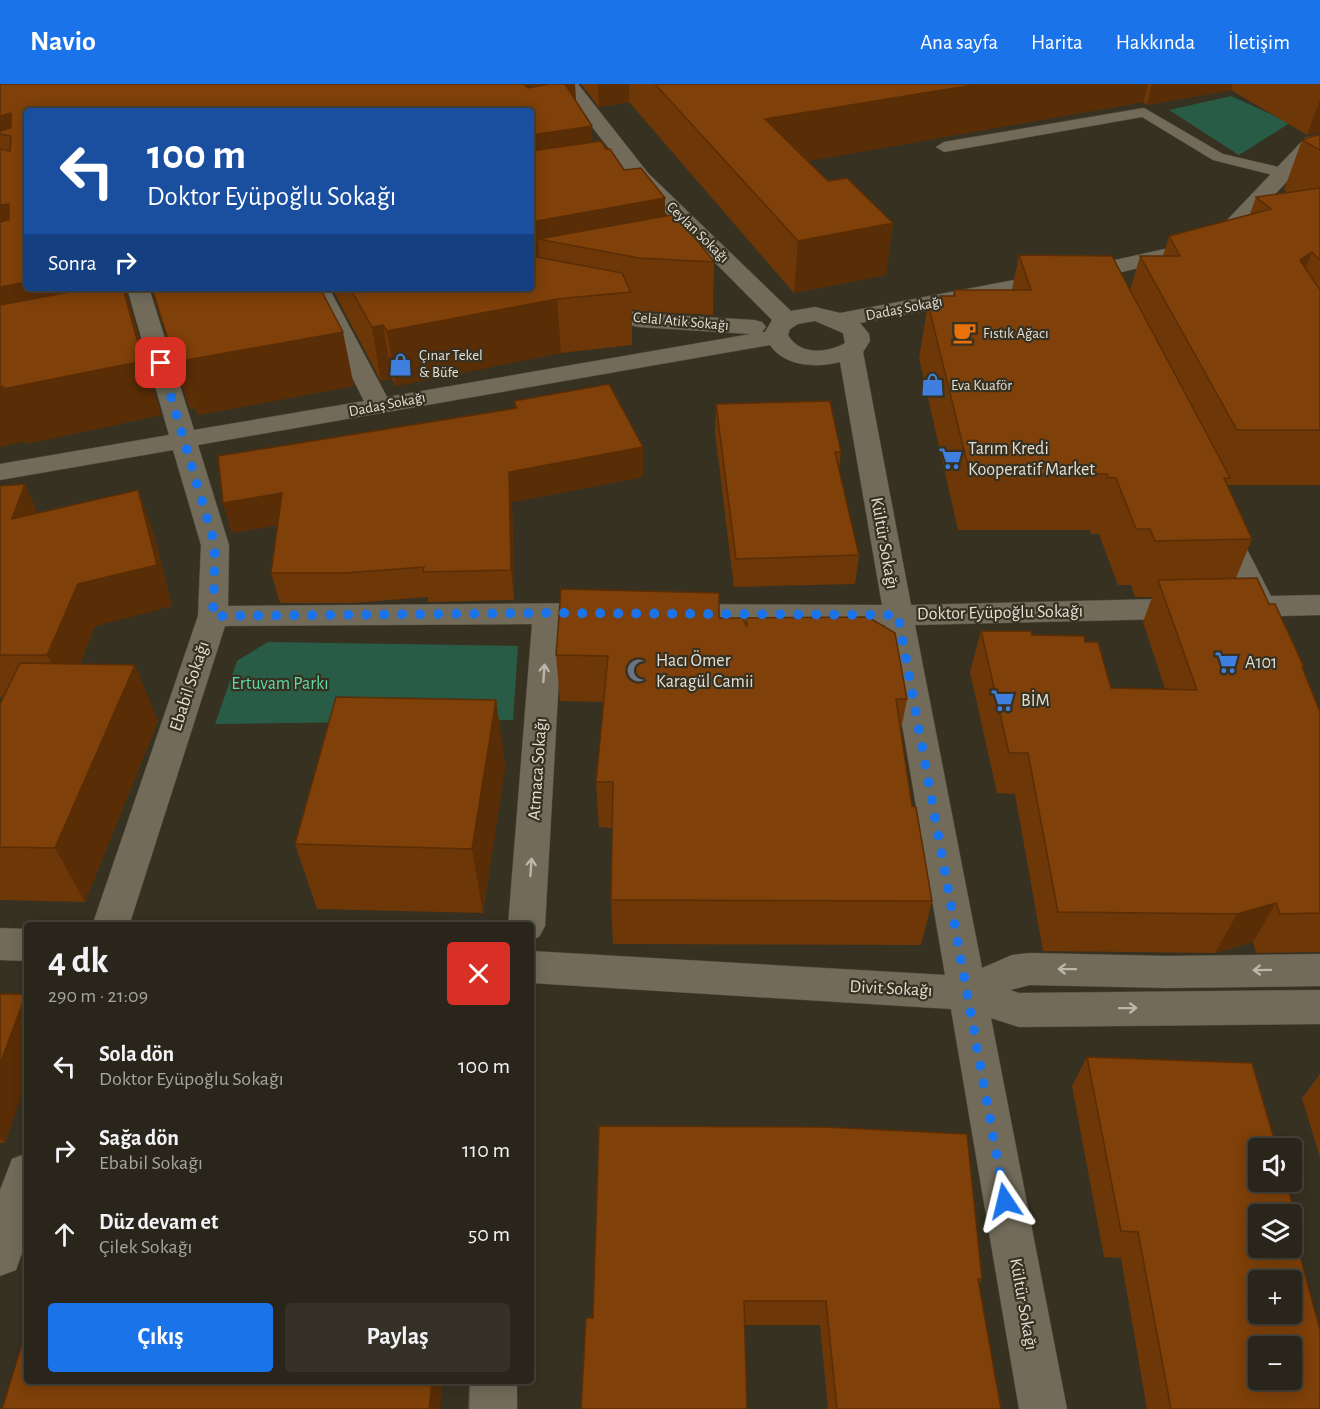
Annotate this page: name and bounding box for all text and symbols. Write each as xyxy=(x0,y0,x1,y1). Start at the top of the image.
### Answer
text: Navio xyxy=(30,28,96,56)
text: Ana sayfa xyxy=(920,32,998,53)
text: Harita xyxy=(1031,32,1083,53)
text: Hakkında xyxy=(1116,32,1195,53)
text: İletişim xyxy=(1228,32,1290,53)
icon: left xyxy=(48,132,126,210)
text: 100 m xyxy=(147,134,246,176)
text: Doktor Eyüpoğlu Sokağı xyxy=(147,183,396,210)
street label: Ceylan Sokağı xyxy=(664,199,732,266)
icon: right xyxy=(109,246,142,279)
text: Sonra xyxy=(48,252,97,274)
street label: Dadaş Sokağı xyxy=(864,294,944,323)
street label: Celal Atik Sokağı xyxy=(633,310,729,333)
cafe icon: Fıstık Ağacı xyxy=(952,320,978,346)
place label: Fıstık Ağacı xyxy=(983,326,1049,341)
pin xyxy=(135,337,186,388)
icon: arrive xyxy=(144,346,177,379)
place label: Çınar Tekel & Büfe xyxy=(419,348,483,380)
shop icon: Çınar Tekel & Büfe xyxy=(388,351,414,377)
shop icon: Eva Kuaför xyxy=(920,372,946,398)
place label: Eva Kuaför xyxy=(951,378,1012,393)
street label: Dadaş Sokağı xyxy=(347,390,427,419)
place label: Tarım Kredi Kooperatif Market xyxy=(968,440,1095,479)
supermarket icon: Tarım Kredi Kooperatif Market xyxy=(937,445,963,471)
street label: Kültür Sokağı xyxy=(867,496,901,591)
street label: Doktor Eyüpoğlu Sokağı xyxy=(917,603,1083,623)
street label: Ebabil Sokağı xyxy=(167,639,213,734)
supermarket icon: A101 xyxy=(1214,649,1240,675)
place label: Hacı Ömer Karagül Camii xyxy=(656,650,754,691)
place label: A101 xyxy=(1245,654,1277,672)
mosque icon: Hacı Ömer Karagül Camii xyxy=(625,657,651,683)
one-way arrow xyxy=(539,663,550,683)
park label: Ertuvam Parkı xyxy=(231,675,329,693)
supermarket icon: BİM xyxy=(990,687,1016,713)
place label: BİM xyxy=(1021,690,1050,710)
street label: Atmaca Sokağı xyxy=(525,717,551,821)
one-way arrow xyxy=(525,858,536,878)
button: close xyxy=(447,942,510,1005)
text: 4 dk xyxy=(48,943,108,979)
one-way arrow xyxy=(1057,964,1077,975)
one-way arrow xyxy=(1252,965,1272,976)
street label: Divit Sokağı xyxy=(849,978,933,1000)
text: 290 m · 21:09 xyxy=(48,986,148,1006)
one-way arrow xyxy=(1117,1002,1137,1014)
text: Sola dön xyxy=(99,1043,174,1065)
icon: left xyxy=(48,1050,81,1083)
text: 100 m xyxy=(458,1055,510,1077)
text: Doktor Eyüpoğlu Sokağı xyxy=(99,1069,284,1089)
text: Sağa dön xyxy=(99,1127,179,1149)
icon: right xyxy=(48,1134,81,1167)
map controls xyxy=(1248,1138,1302,1390)
button: sound xyxy=(1248,1138,1302,1192)
text: 110 m xyxy=(462,1139,510,1161)
text: Ebabil Sokağı xyxy=(99,1153,203,1173)
position arrow xyxy=(973,1169,1037,1233)
button: layers xyxy=(1248,1204,1302,1258)
text: Düz devam et xyxy=(99,1211,218,1233)
icon: ahead xyxy=(48,1218,81,1251)
text: 50 m xyxy=(468,1223,510,1245)
text: Çilek Sokağı xyxy=(99,1237,192,1257)
street label: Kültür Sokağı xyxy=(1006,1257,1040,1352)
button: + xyxy=(1248,1270,1302,1324)
button: Çıkış xyxy=(48,1303,273,1372)
button: Paylaş xyxy=(285,1303,510,1372)
button: − xyxy=(1248,1336,1302,1390)

